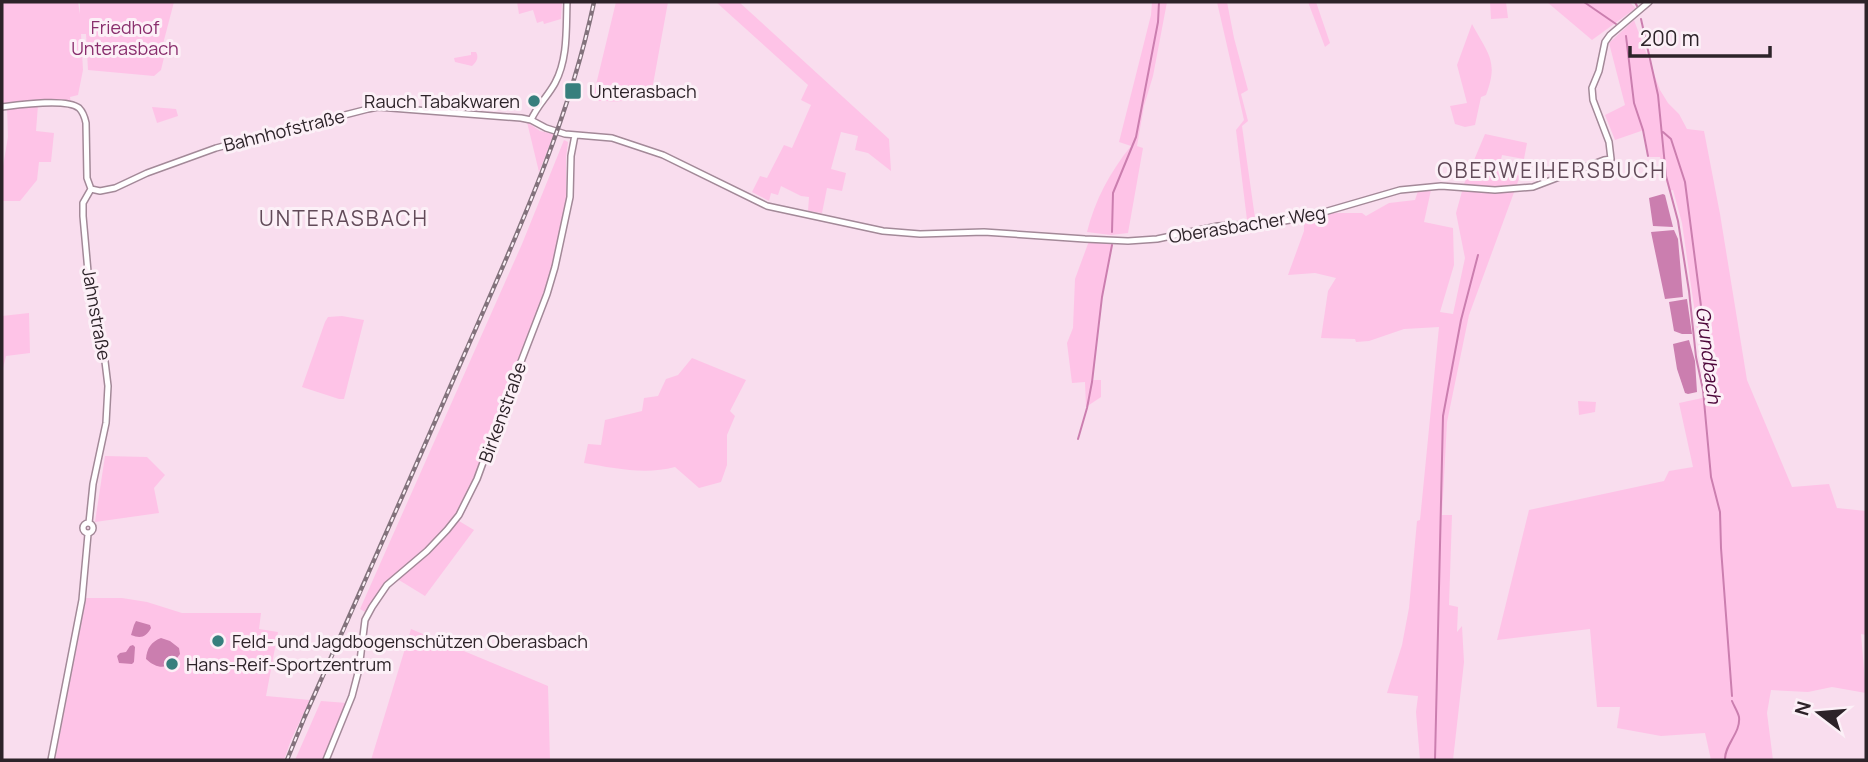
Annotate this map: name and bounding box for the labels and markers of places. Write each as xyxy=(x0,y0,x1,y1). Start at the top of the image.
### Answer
place label: Unterasbach xyxy=(589,79,697,103)
marker: Unterasbach xyxy=(563,81,583,101)
place label: Rauch Tabakwaren xyxy=(364,89,520,113)
marker: Rauch Tabakwaren xyxy=(526,93,542,109)
place label: Feld- und Jagdbogenschützen Oberasbach xyxy=(232,629,588,653)
marker: Feld- und Jagdbogenschützen Oberasbach xyxy=(210,633,226,649)
place label: Hans-Reif-Sportzentrum xyxy=(186,652,392,676)
marker: Hans-Reif-Sportzentrum xyxy=(164,656,180,672)

